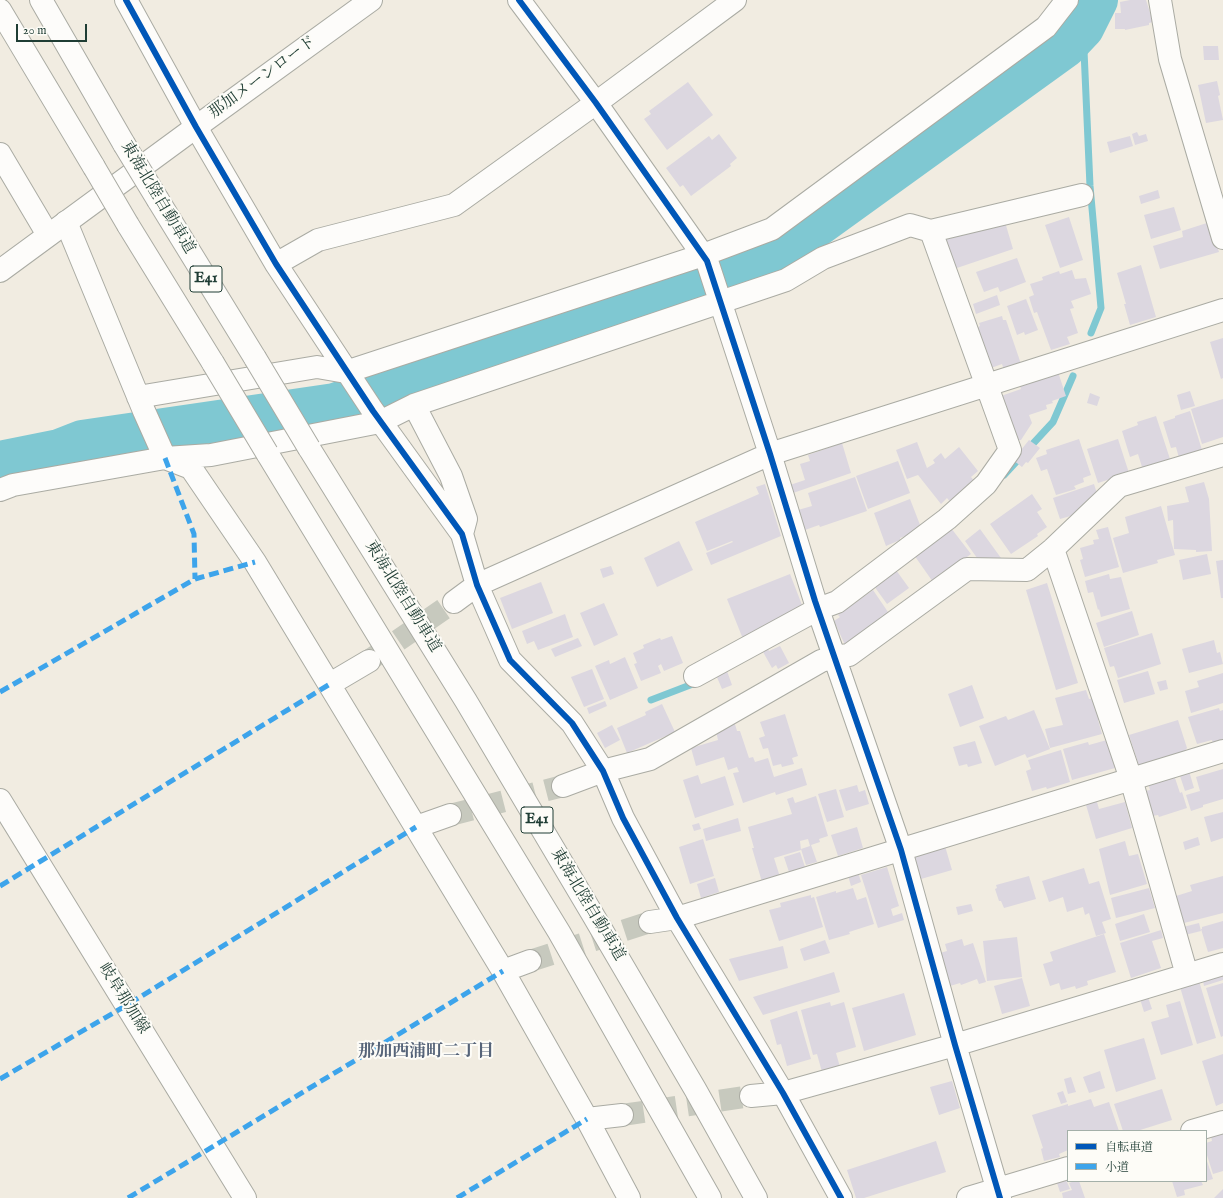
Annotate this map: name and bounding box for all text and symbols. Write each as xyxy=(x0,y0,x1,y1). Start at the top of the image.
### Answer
scale bar xyxy=(18,16,89,42)
text: 20 m xyxy=(23,23,46,38)
street label: 那加メーンロード xyxy=(206,33,320,123)
street label: 東海北陸自動車道 xyxy=(116,138,198,258)
road number: E41 xyxy=(190,266,222,292)
street label: 東海北陸自動車道 xyxy=(360,538,444,656)
road number: E41 xyxy=(521,807,553,833)
street label: 東海北陸自動車道 xyxy=(546,845,628,965)
street label: 岐阜那加線 xyxy=(94,960,152,1038)
district label: 那加西浦町二丁目 xyxy=(358,1043,494,1063)
legend xyxy=(1067,1130,1207,1182)
text: 自転車道 xyxy=(1105,1140,1153,1155)
text: 小道 xyxy=(1105,1160,1129,1175)

